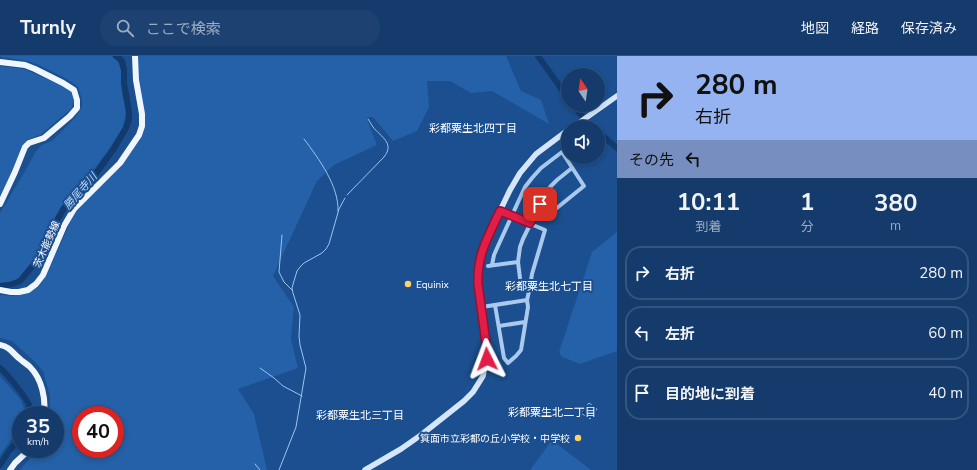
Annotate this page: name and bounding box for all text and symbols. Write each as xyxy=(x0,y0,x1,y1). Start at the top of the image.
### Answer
search box xyxy=(100,10,380,46)
text: Turnly xyxy=(20,15,76,41)
icon: search xyxy=(114,17,136,39)
text: ここで検索 xyxy=(146,19,221,39)
text: 地図 xyxy=(801,19,829,38)
text: 経路 xyxy=(851,19,879,38)
text: 保存済み xyxy=(901,19,957,38)
text: 280 m xyxy=(695,66,778,104)
north arrow xyxy=(561,68,605,112)
map controls xyxy=(561,68,605,164)
icon: right xyxy=(629,72,681,124)
text: 右折 xyxy=(695,105,731,129)
button: sound xyxy=(561,120,605,164)
district label: 彩都粟生北四丁目 xyxy=(429,121,517,136)
icon: left xyxy=(682,148,704,170)
text: その先 xyxy=(629,150,674,170)
water label: 勝尾寺川 xyxy=(60,169,101,213)
text: 10:11 xyxy=(677,186,740,218)
text: 1 xyxy=(800,186,814,218)
pin xyxy=(523,187,557,221)
text: 380 xyxy=(874,187,917,219)
icon: arrive xyxy=(529,193,551,215)
text: m xyxy=(890,217,901,235)
text: 到着 xyxy=(695,218,721,236)
text: 分 xyxy=(801,218,814,236)
street label: 茨木能勢線 xyxy=(30,219,63,270)
icon: right xyxy=(631,262,653,284)
text: 280 m xyxy=(919,263,963,283)
text: 右折 xyxy=(665,264,695,284)
place label: Equinix xyxy=(416,278,450,292)
marker: Equinix xyxy=(403,279,413,289)
district label: 彩都粟生北七丁目 xyxy=(505,279,593,294)
icon: left xyxy=(631,322,653,344)
text: 60 m xyxy=(928,323,963,343)
text: 左折 xyxy=(665,324,695,344)
position arrow xyxy=(466,338,508,380)
icon: arrive xyxy=(631,382,653,404)
text: 40 m xyxy=(928,383,963,403)
text: 目的地に到着 xyxy=(665,384,755,404)
district label: 彩都粟生北二丁目 xyxy=(508,405,596,420)
speed limit sign: 40 xyxy=(72,406,124,458)
district label: 彩都粟生北三丁目 xyxy=(316,408,404,423)
text: 35 xyxy=(26,413,50,440)
place label: 箕面市立彩都の丘小学校・中学校 xyxy=(420,432,570,446)
marker: 箕面市立彩都の丘小学校・中学校 xyxy=(573,433,583,443)
text: km/h xyxy=(27,435,49,449)

